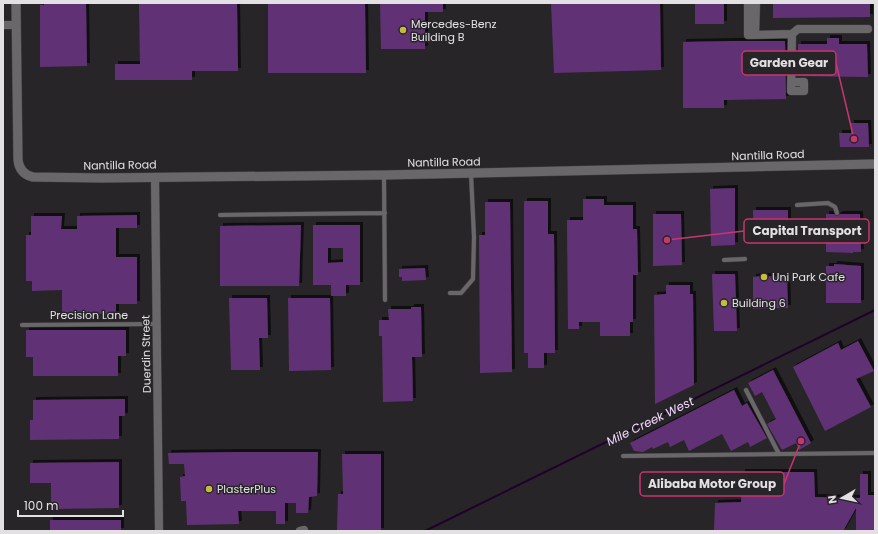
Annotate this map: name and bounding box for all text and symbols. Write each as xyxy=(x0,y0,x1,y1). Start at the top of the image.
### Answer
place label: Mercedes-Benz Building B xyxy=(411,16,497,45)
marker: Mercedes-Benz Building B xyxy=(398,25,408,35)
callout: Garden Gear xyxy=(742,51,836,75)
text: Garden Gear xyxy=(750,54,828,71)
street label: Nantilla Road xyxy=(731,146,805,164)
street label: Nantilla Road xyxy=(407,153,481,171)
street label: Nantilla Road xyxy=(83,156,157,174)
callout: Capital Transport xyxy=(744,219,869,243)
text: Capital Transport xyxy=(752,222,862,239)
place label: Uni Park Cafe xyxy=(772,269,845,285)
marker: Uni Park Cafe xyxy=(759,272,769,282)
place label: Building 6 xyxy=(732,295,786,311)
marker: Building 6 xyxy=(719,298,729,308)
street label: Precision Lane xyxy=(50,307,128,323)
street label: Duerdin Street xyxy=(137,315,155,393)
water label: Mile Creek West xyxy=(603,392,697,450)
callout: Alibaba Motor Group xyxy=(640,472,784,496)
text: Alibaba Motor Group xyxy=(648,475,776,492)
north arrow xyxy=(822,478,862,518)
place label: PlasterPlus xyxy=(217,481,276,497)
marker: PlasterPlus xyxy=(204,484,214,494)
scale bar xyxy=(18,492,123,518)
text: N xyxy=(824,494,841,505)
text: 100 m xyxy=(24,497,58,514)

